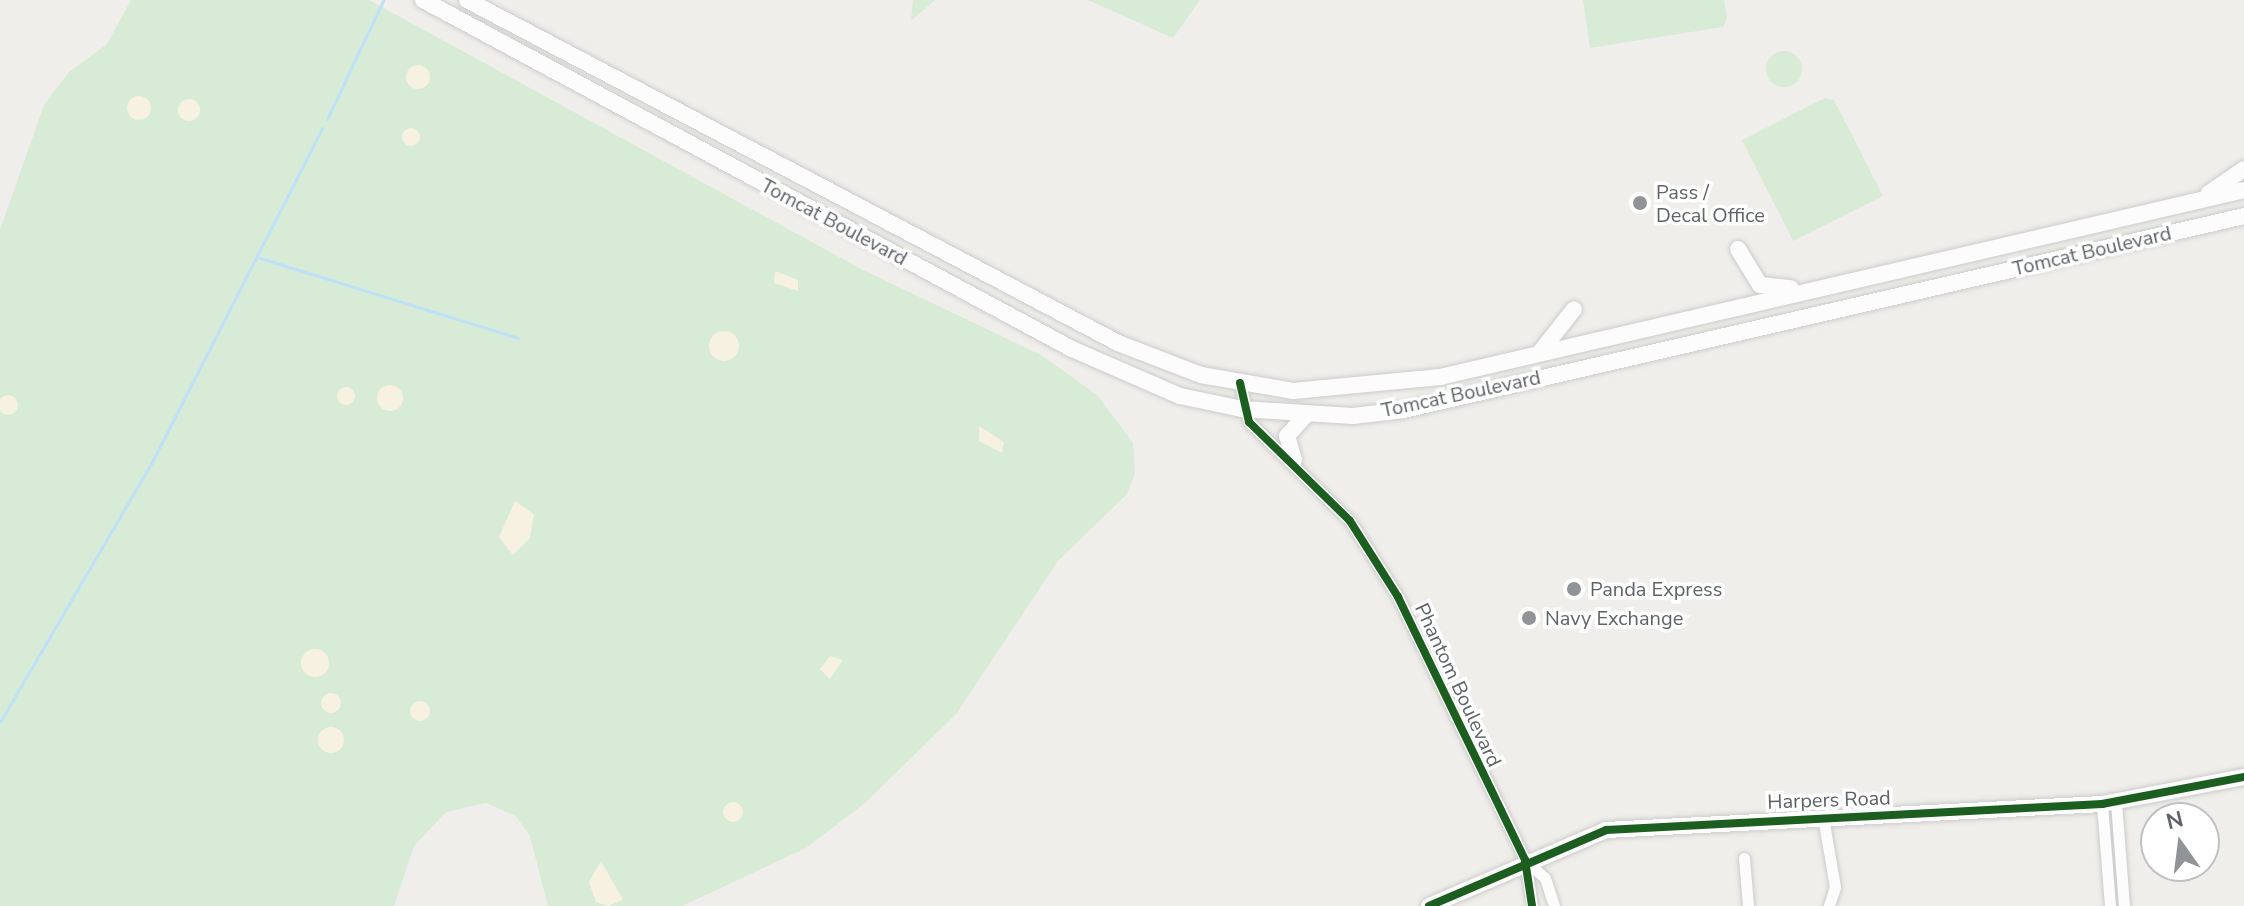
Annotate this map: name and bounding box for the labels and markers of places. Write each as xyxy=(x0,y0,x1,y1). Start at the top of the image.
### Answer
place label: Pass / Decal Office xyxy=(1656,180,1765,227)
marker: Pass / Decal Office xyxy=(1631,194,1649,212)
place label: Panda Express xyxy=(1590,577,1722,601)
marker: Panda Express xyxy=(1565,580,1583,598)
place label: Navy Exchange xyxy=(1545,606,1683,630)
marker: Navy Exchange xyxy=(1520,609,1538,627)

